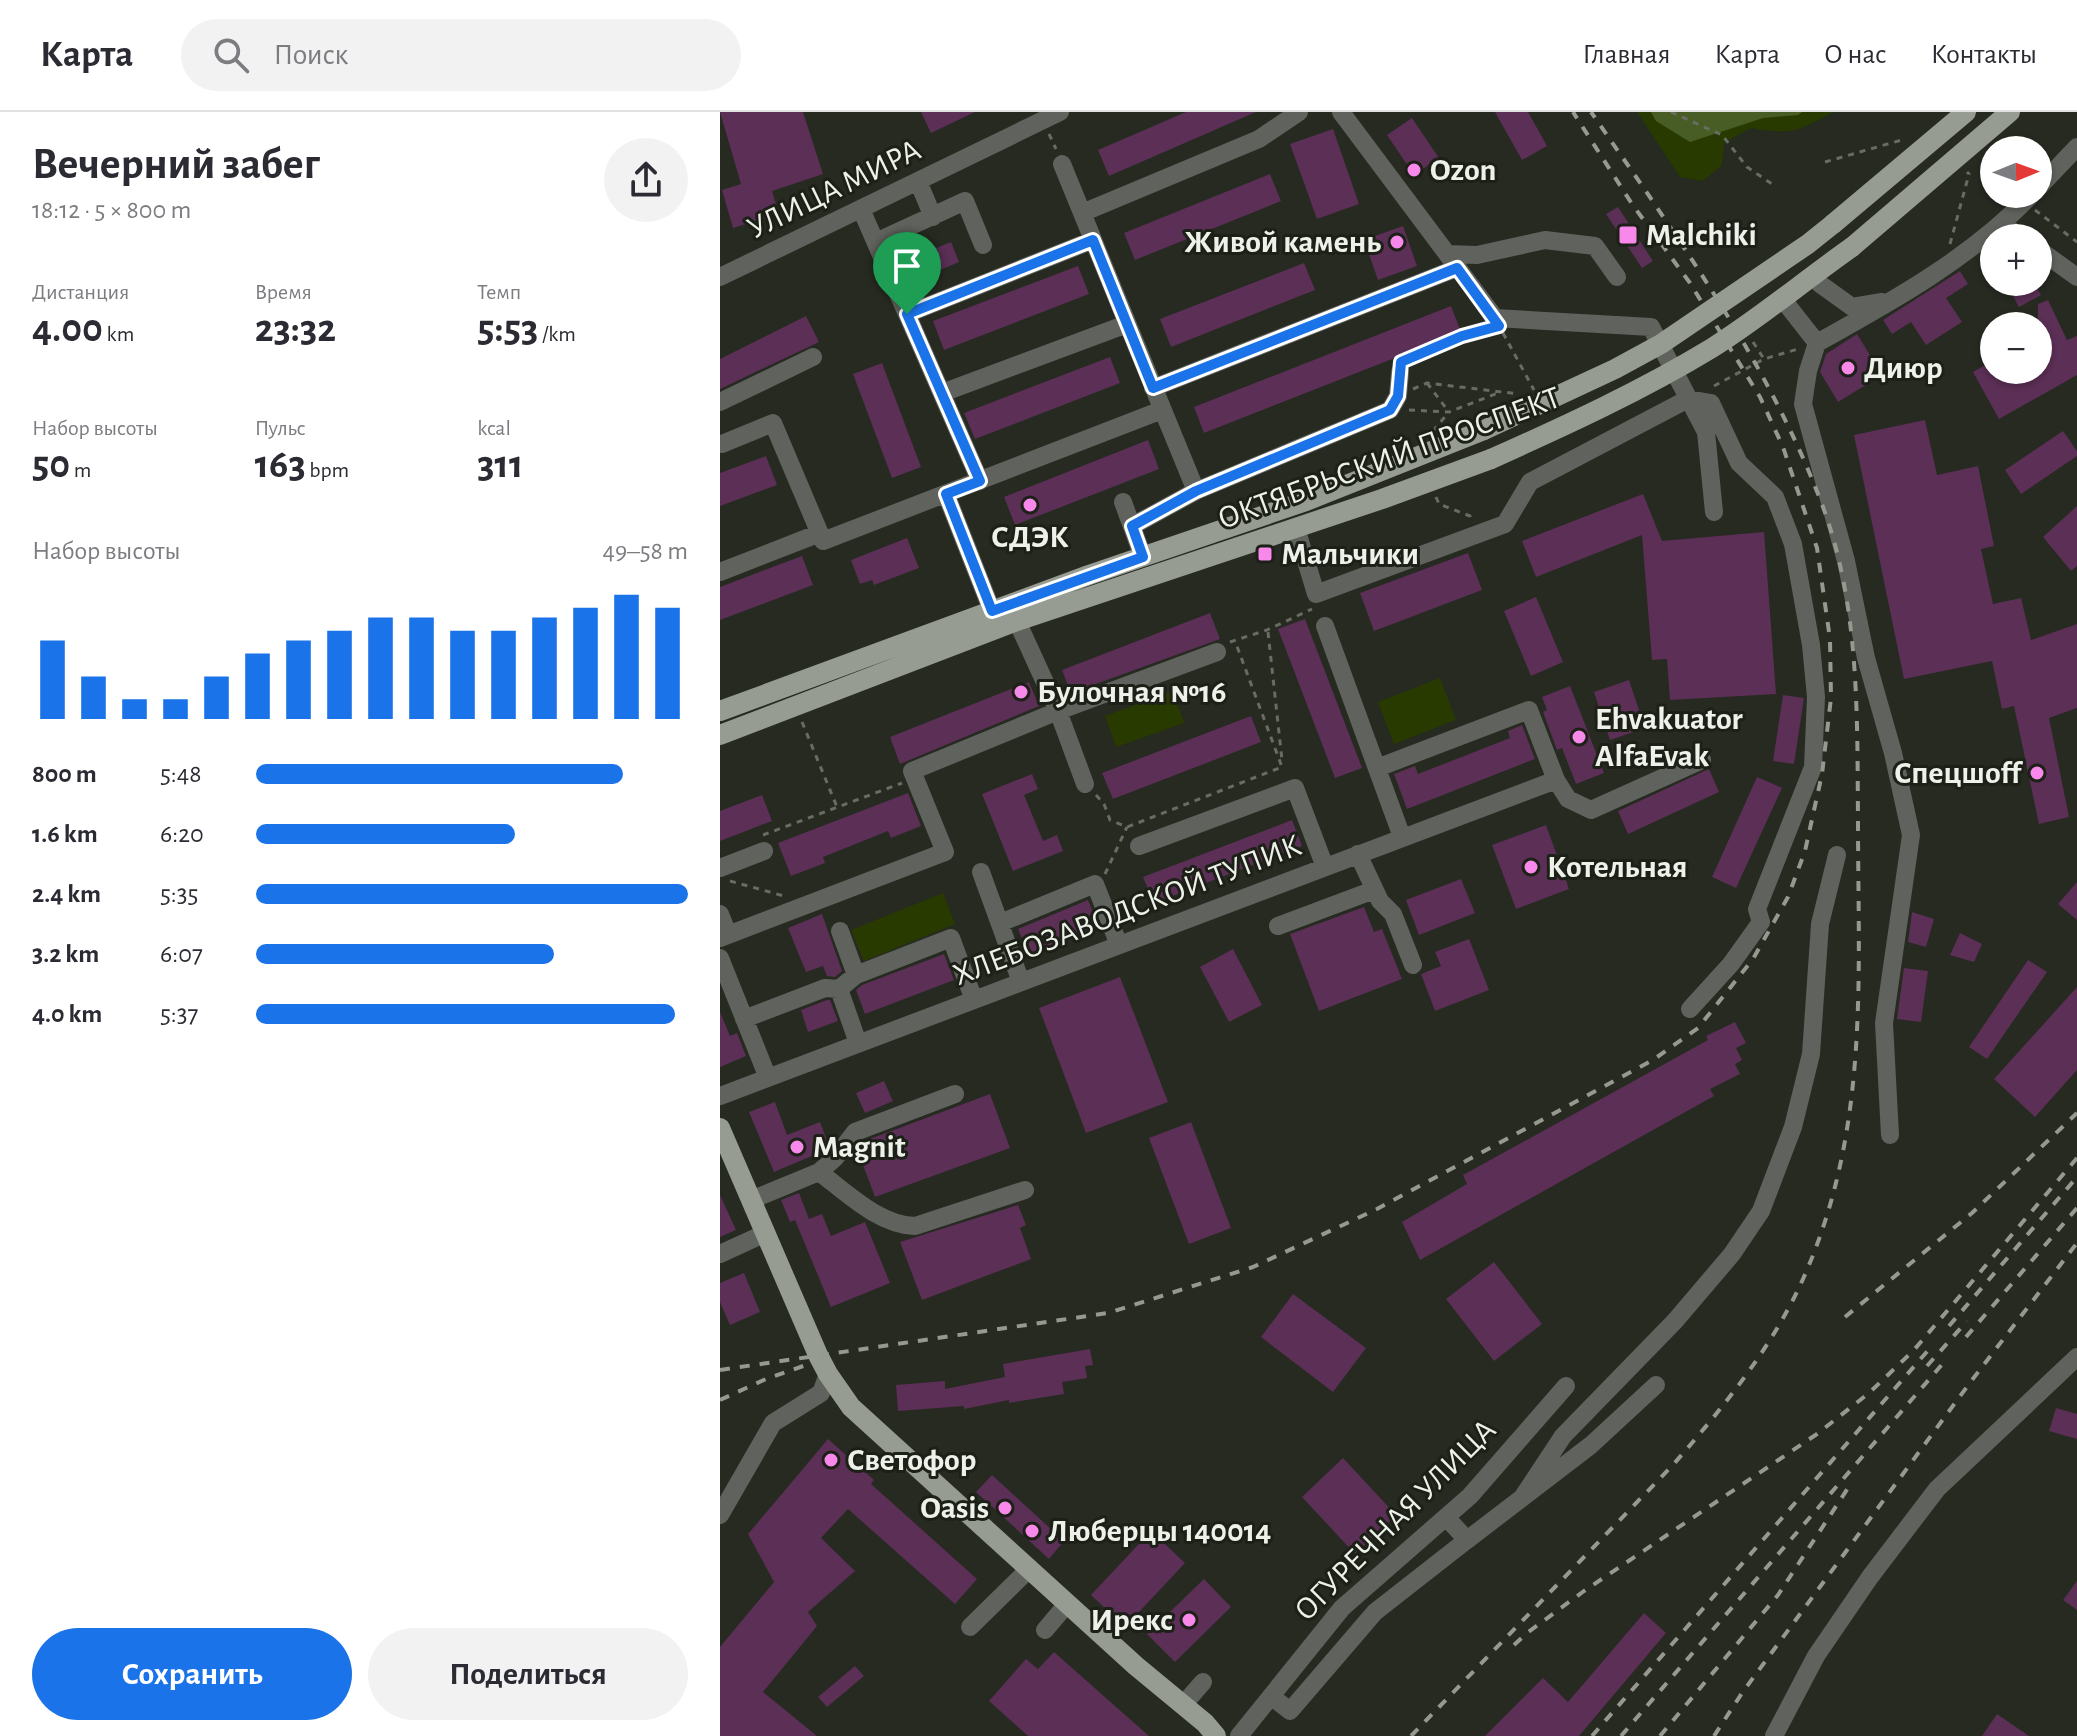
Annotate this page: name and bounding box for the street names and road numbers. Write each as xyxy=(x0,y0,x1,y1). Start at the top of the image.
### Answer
street label: УЛИЦА МИРА xyxy=(742,133,926,245)
street label: ОКТЯБРЬСКИЙ ПРОСПЕКТ xyxy=(1213,381,1565,535)
street label: ХЛЕБОЗАВОДСКОЙ ТУПИК xyxy=(949,829,1305,991)
street label: ОГУРЕЧНАЯ УЛИЦА xyxy=(1288,1413,1502,1627)

